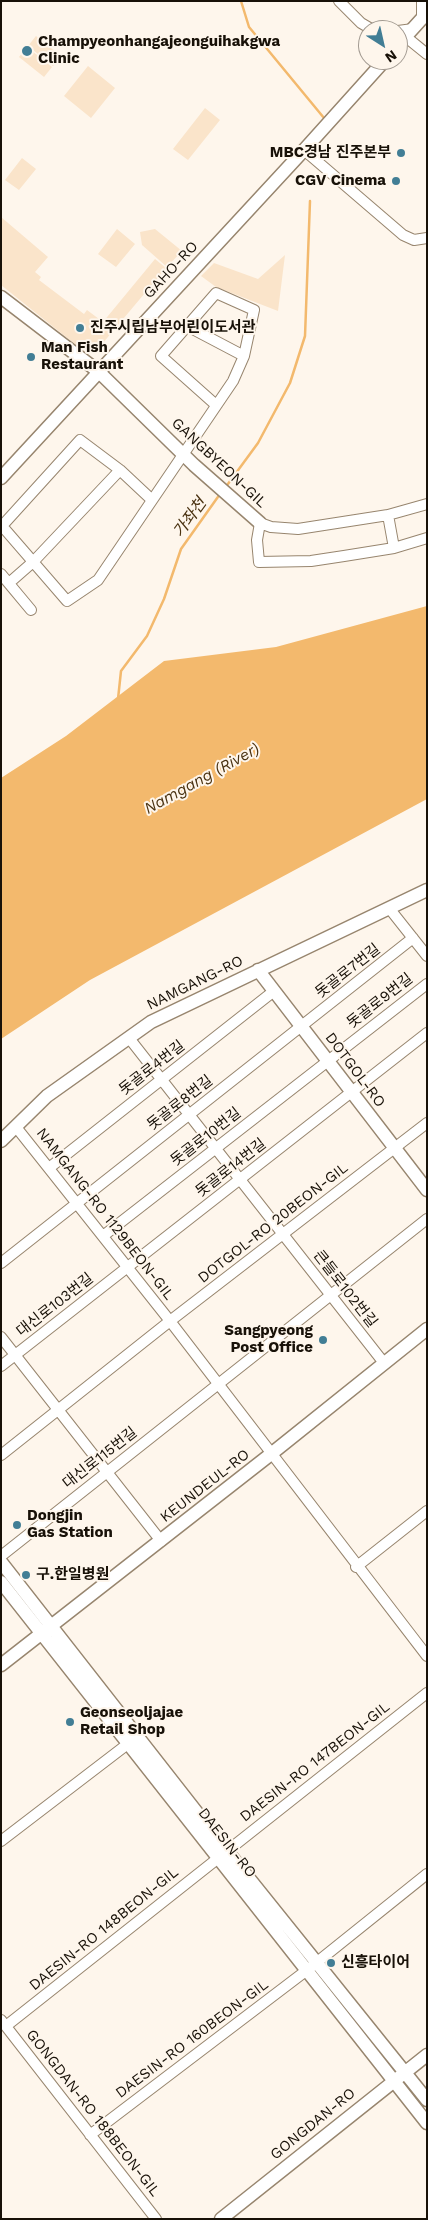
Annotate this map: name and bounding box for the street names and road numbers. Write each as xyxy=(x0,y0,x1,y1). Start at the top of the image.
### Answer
street label: GAHO-RO xyxy=(140,238,202,302)
street label: GANGBYEON-GIL xyxy=(168,414,270,512)
street label: 돗골로7번길 xyxy=(312,940,384,1002)
street label: NAMGANG-RO xyxy=(144,952,246,1014)
street label: 돗골로9번길 xyxy=(344,970,416,1032)
street label: DOTGOL-RO xyxy=(321,1029,389,1111)
street label: 돗골로4번길 xyxy=(116,1037,188,1099)
street label: 돗골로8번길 xyxy=(144,1072,216,1134)
street label: 돗골로10번길 xyxy=(167,1104,245,1170)
street label: NAMGANG-RO 1129BEON-GIL xyxy=(32,1124,178,1304)
street label: 돗골로14번길 xyxy=(192,1135,270,1201)
street label: DOTGOL-RO 20BEON-GIL xyxy=(194,1159,352,1287)
street label: 큰들로102번길 xyxy=(309,1247,381,1331)
street label: 대신로103번길 xyxy=(13,1269,97,1341)
street label: 대신로115번길 xyxy=(59,1423,141,1493)
street label: KEUNDEUL-RO xyxy=(157,1446,253,1526)
street label: DAESIN-RO 147BEON-GIL xyxy=(237,1698,393,1826)
street label: DAESIN-RO xyxy=(194,1804,260,1882)
street label: DAESIN-RO 148BEON-GIL xyxy=(26,1863,182,1995)
street label: DAESIN-RO 160BEON-GIL xyxy=(112,1976,272,2102)
street label: GONGDAN-RO 188BEON-GIL xyxy=(22,2026,164,2200)
street label: GONGDAN-RO xyxy=(267,2084,359,2164)

